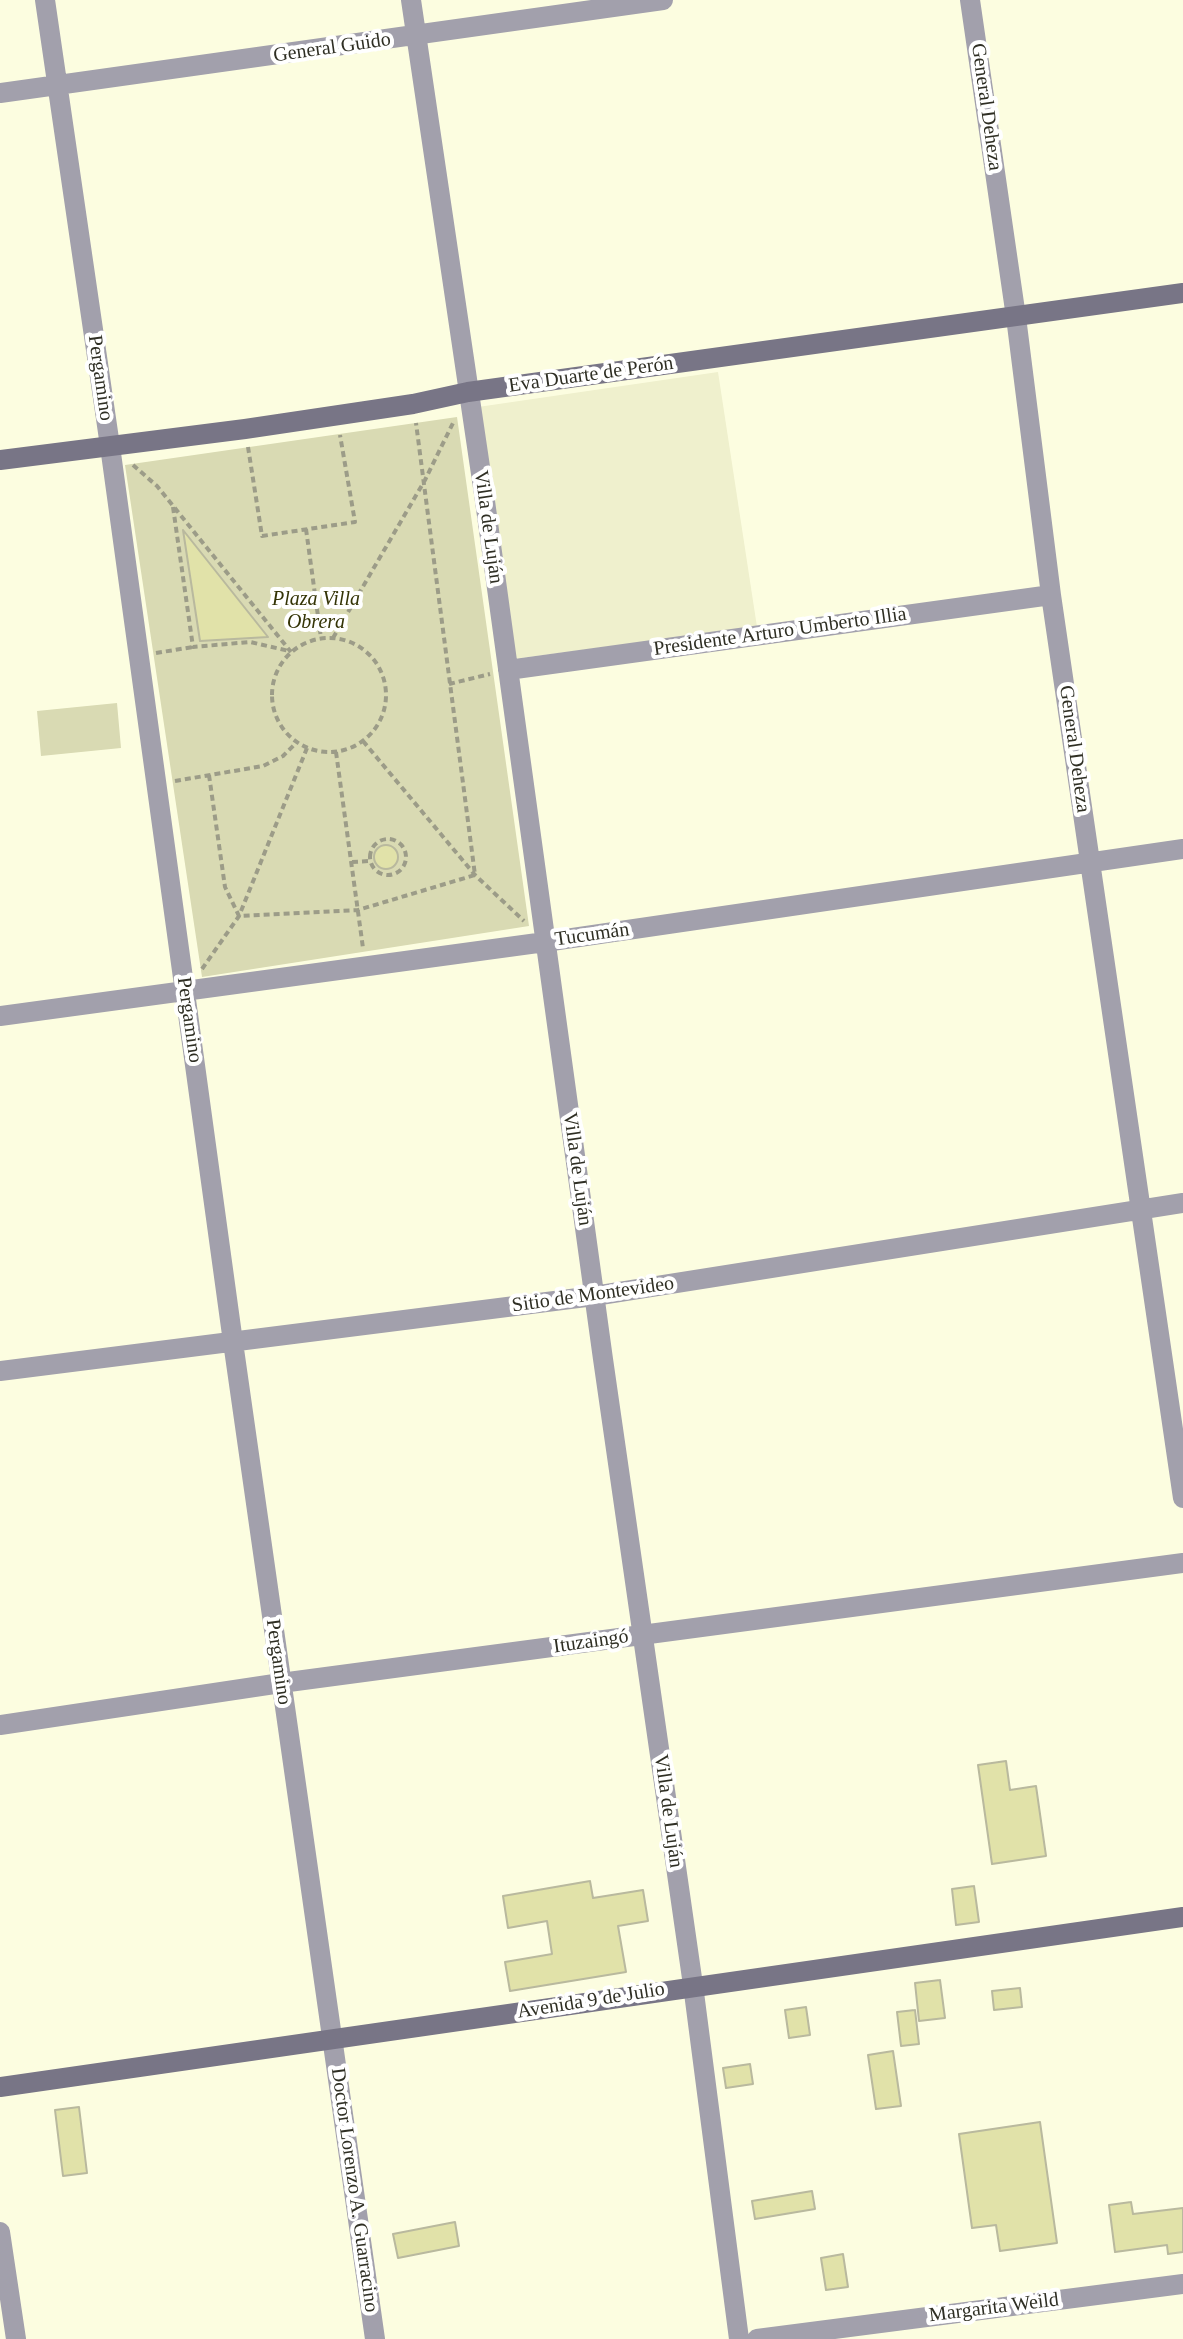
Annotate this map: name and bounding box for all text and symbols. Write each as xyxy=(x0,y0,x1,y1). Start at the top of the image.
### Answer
street label: General Guido xyxy=(272,28,392,68)
street label: General Deheza xyxy=(965,42,1007,172)
street label: Pergamino xyxy=(82,334,118,422)
street label: Eva Duarte de Perón xyxy=(507,352,675,398)
street label: Villa de Luján xyxy=(468,469,508,585)
park label: Plaza Villa Obrera xyxy=(272,588,360,635)
street label: Presidente Arturo Umberto Illia xyxy=(652,602,908,662)
street label: General Deheza xyxy=(1053,684,1095,814)
street label: Tucumán xyxy=(553,918,631,952)
street label: Pergamino xyxy=(171,976,207,1064)
street label: Villa de Luján xyxy=(557,1111,597,1227)
street label: Sitio de Montevideo xyxy=(510,1272,676,1318)
street label: Pergamino xyxy=(260,1618,296,1706)
street label: Ituzaingó xyxy=(552,1625,630,1659)
street label: Villa de Luján xyxy=(648,1753,688,1869)
street label: Avenida 9 de Julio xyxy=(516,1977,666,2025)
street label: Doctor Lorenzo A. Guarracino xyxy=(325,2066,383,2314)
street label: Margarita Weild xyxy=(928,2288,1060,2328)

